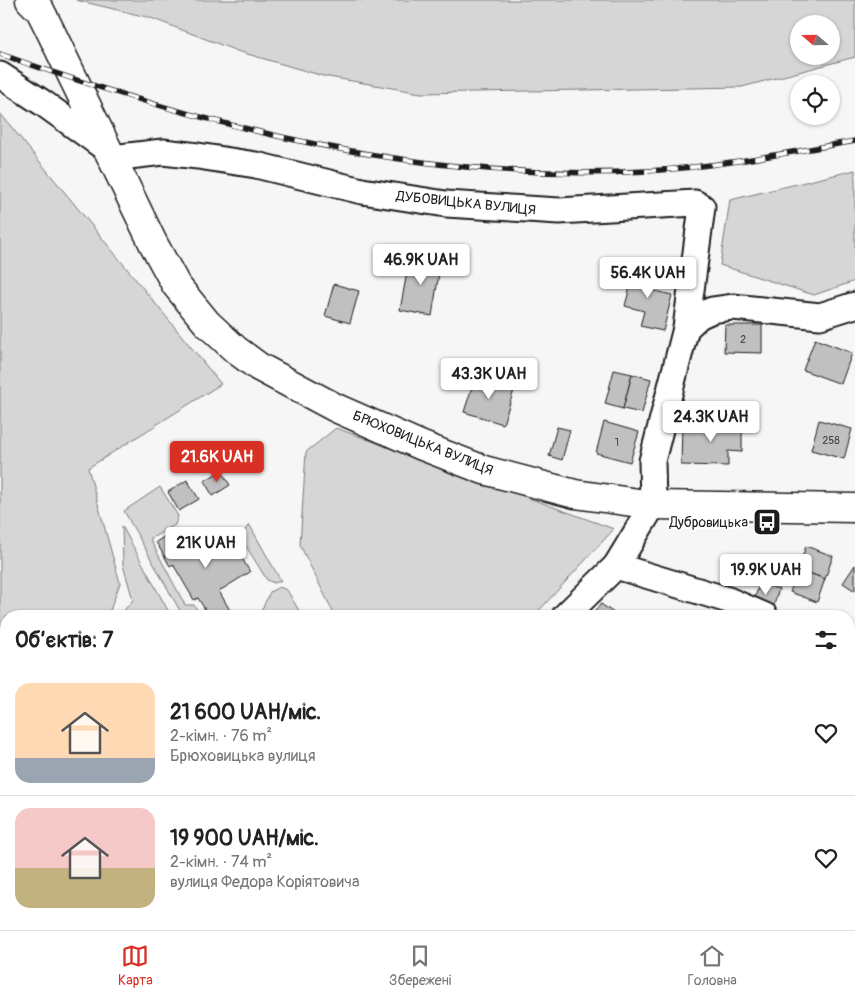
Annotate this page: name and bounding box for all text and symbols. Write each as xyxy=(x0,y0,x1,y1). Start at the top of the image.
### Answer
north arrow xyxy=(790,15,840,65)
map controls xyxy=(790,15,840,125)
button: locate xyxy=(790,75,840,125)
street label: ДУБОВИЦЬКА ВУЛИЦЯ xyxy=(394,187,537,219)
pin: 46.9K UAH xyxy=(364,244,478,286)
text: 46.9K UAH xyxy=(384,250,458,270)
pin: 56.4K UAH xyxy=(591,256,705,299)
text: 56.4K UAH xyxy=(611,263,686,283)
house number: 2 xyxy=(740,333,746,346)
pin: 43.3K UAH xyxy=(432,358,546,400)
text: 43.3K UAH xyxy=(452,364,526,384)
pin: 24.3K UAH xyxy=(654,400,768,443)
street label: БРЮХОВИЦЬКА ВУЛИЦЯ xyxy=(350,407,496,479)
text: 24.3K UAH xyxy=(674,407,748,427)
house number: 258 xyxy=(822,434,840,447)
house number: 1 xyxy=(615,436,619,449)
pin: 21.6K UAH xyxy=(160,440,274,483)
text: 21.6K UAH xyxy=(181,447,253,467)
bus stop icon: Дубровицька xyxy=(752,507,782,537)
place label: Дубровицька xyxy=(668,514,748,531)
pin: 21K UAH xyxy=(160,526,252,569)
text: 21K UAH xyxy=(176,533,236,553)
pin: 19.9K UAH xyxy=(709,554,823,596)
text: 19.9K UAH xyxy=(731,560,801,580)
icon: filters xyxy=(812,626,840,654)
text: Об’єктів: 7 xyxy=(15,627,113,654)
text: 21 600 UAH/міс. xyxy=(170,699,321,726)
icon: home xyxy=(55,703,115,763)
icon: heart xyxy=(812,719,840,747)
text: 2-кімн. · 76 m² xyxy=(170,726,272,746)
text: Брюховицька вулиця xyxy=(170,746,316,766)
text: 19 900 UAH/міс. xyxy=(170,825,319,852)
icon: home xyxy=(55,828,115,888)
icon: heart xyxy=(812,844,840,872)
text: 2-кімн. · 74 m² xyxy=(170,852,272,872)
text: вулиця Федора Коріятовича xyxy=(170,872,359,892)
tab: Карта xyxy=(118,942,153,989)
tab: Збережені xyxy=(389,942,451,989)
tab: Головна xyxy=(687,942,737,989)

